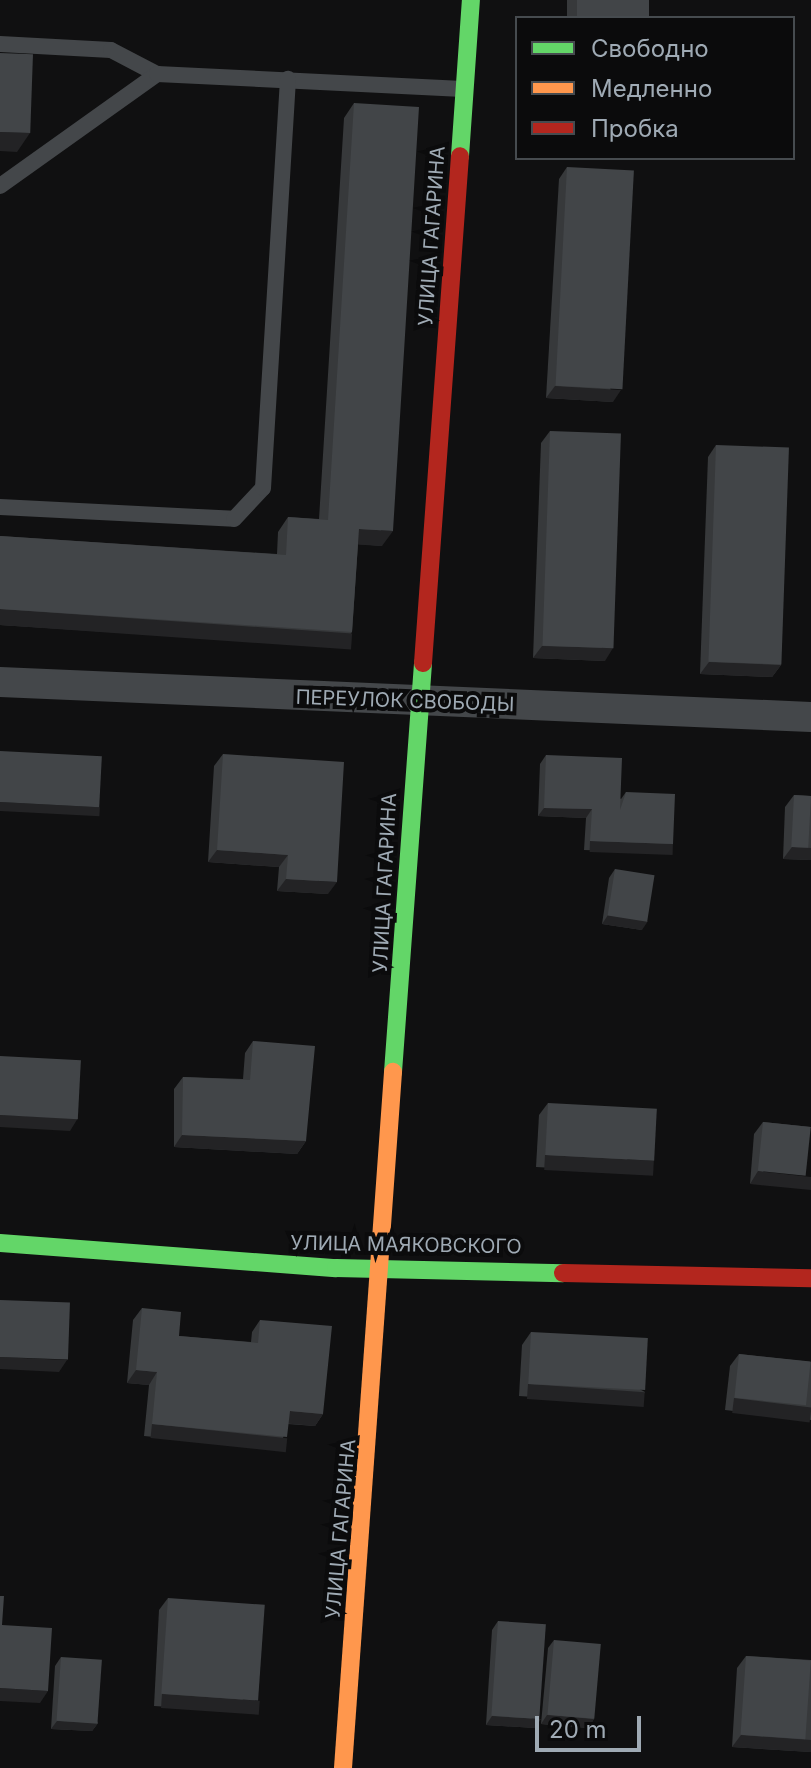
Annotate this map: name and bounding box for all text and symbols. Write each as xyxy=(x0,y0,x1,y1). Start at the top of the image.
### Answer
legend xyxy=(515,16,795,160)
text: Свободно xyxy=(591,34,709,63)
text: Медленно xyxy=(591,74,712,103)
text: Пробка xyxy=(591,114,679,143)
street label: УЛИЦА ГАГАРИНА xyxy=(414,145,450,327)
street label: ПЕРЕУЛОК СВОБОДЫ xyxy=(295,685,515,717)
street label: УЛИЦА ГАГАРИНА xyxy=(368,792,402,974)
street label: УЛИЦА МАЯКОВСКОГО xyxy=(290,1231,522,1259)
street label: УЛИЦА ГАГАРИНА xyxy=(321,1438,361,1620)
scale bar xyxy=(539,1700,645,1750)
text: 20 m xyxy=(549,1715,607,1744)

